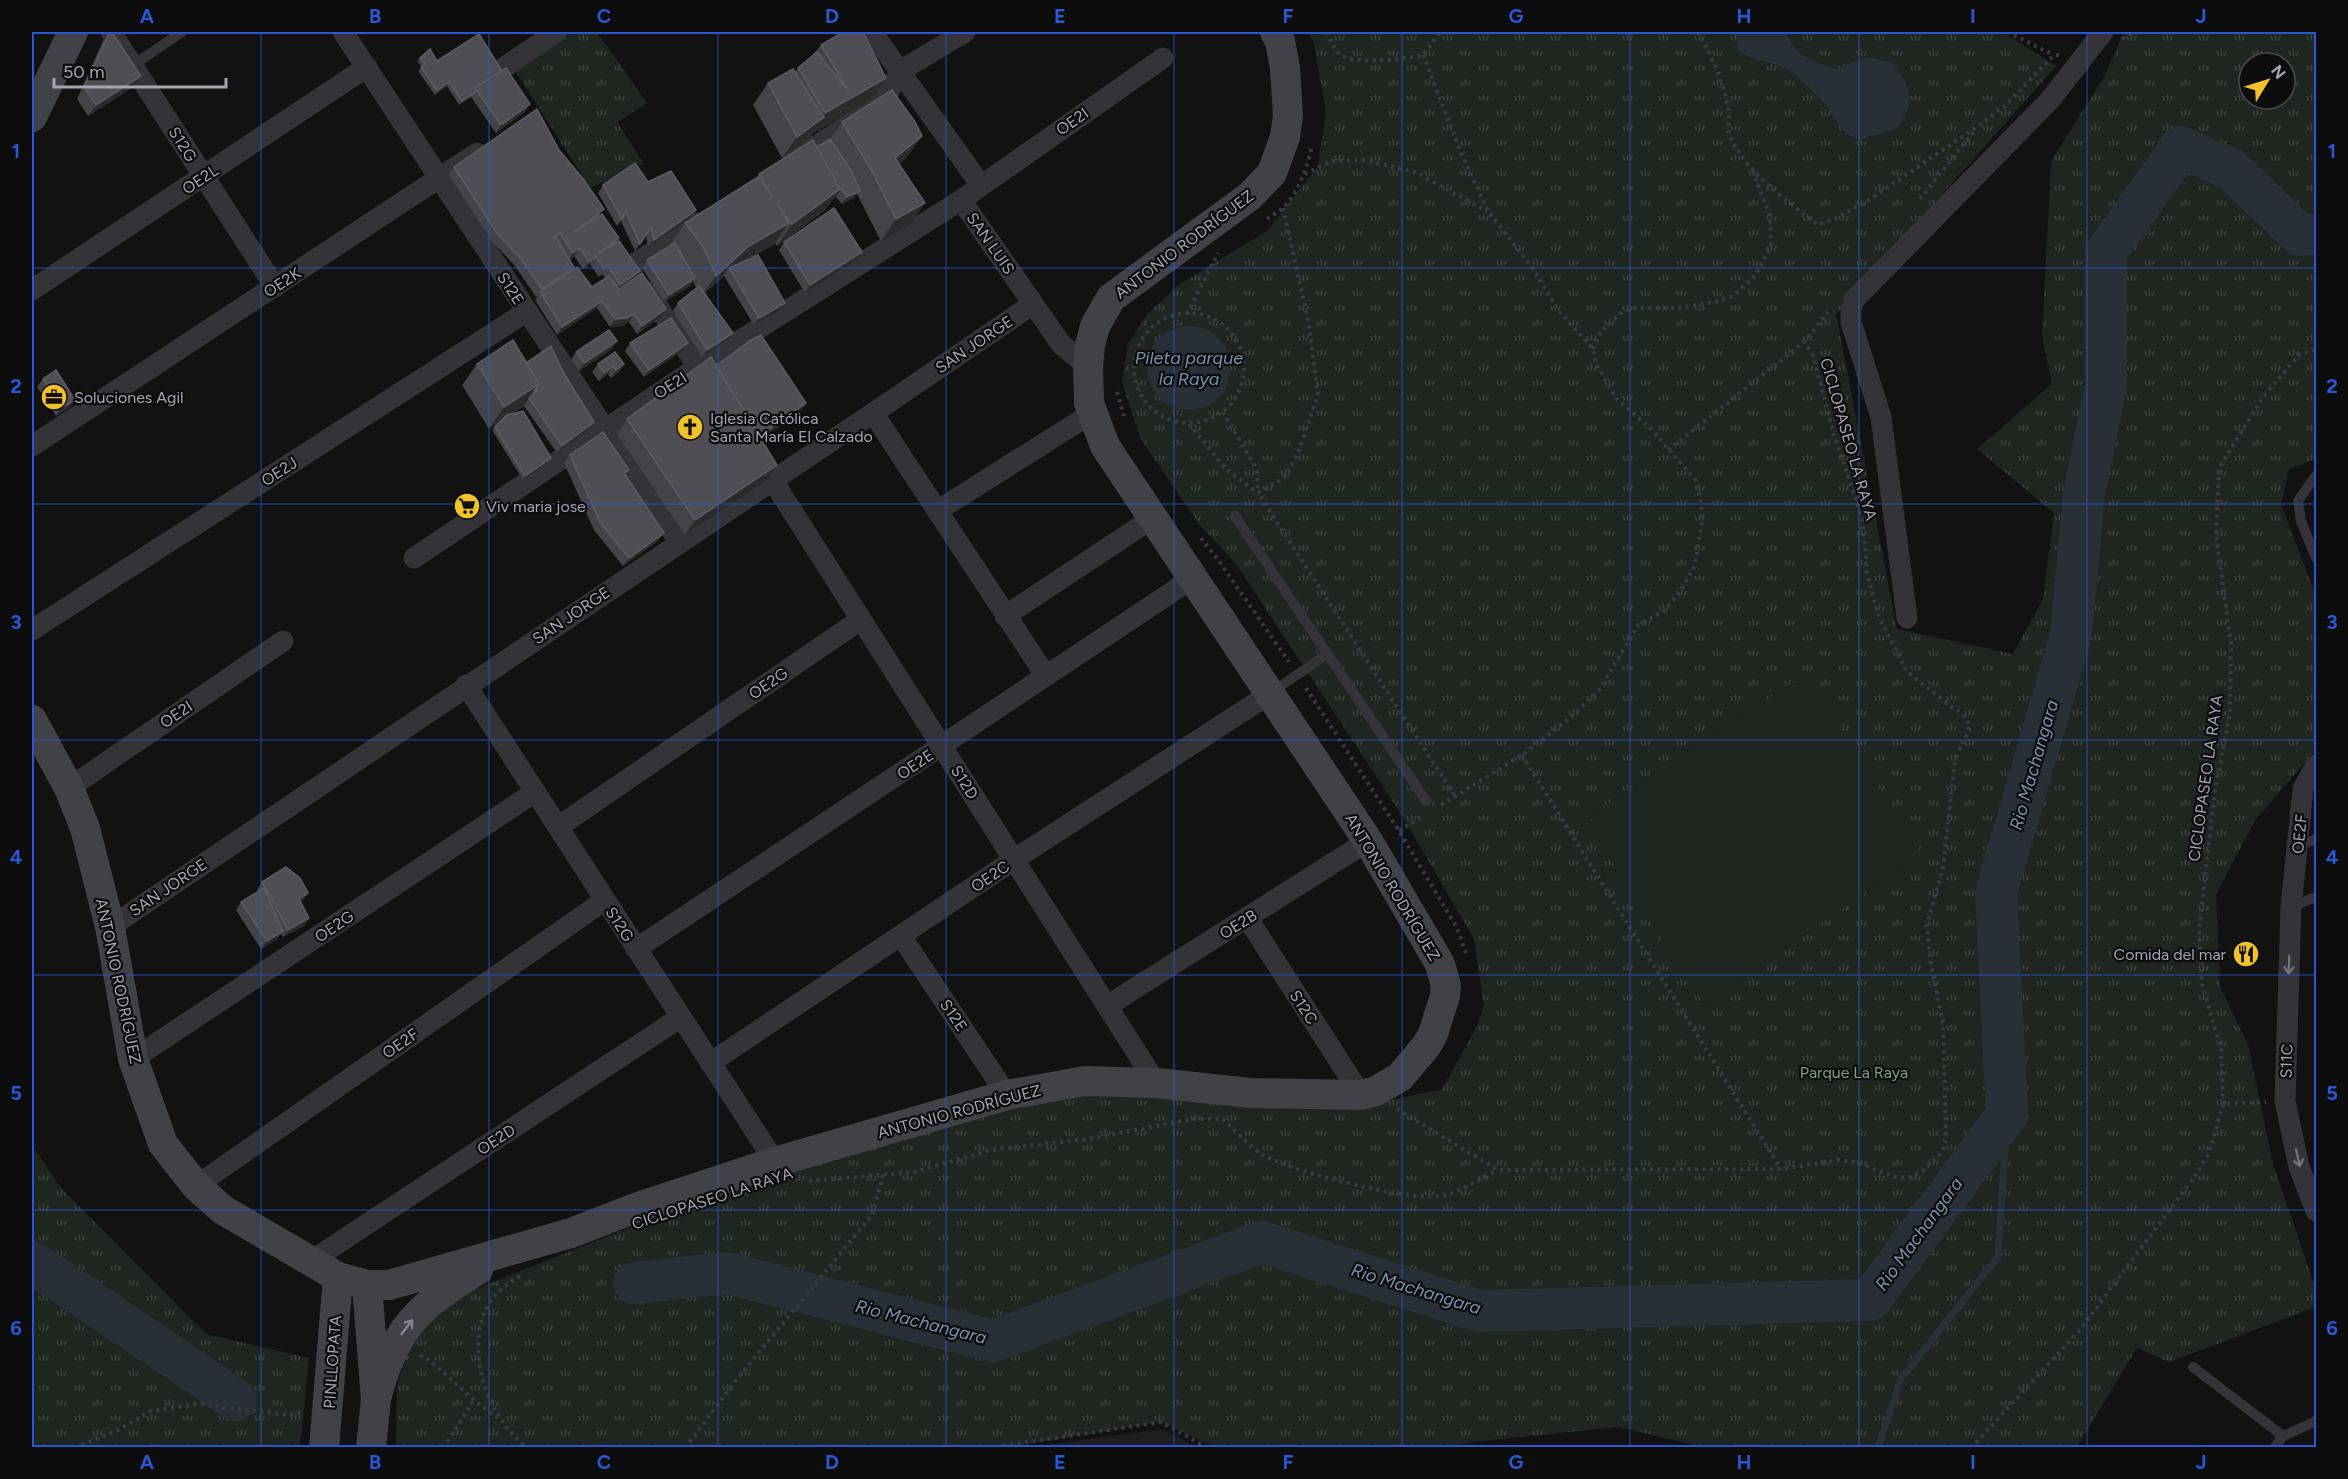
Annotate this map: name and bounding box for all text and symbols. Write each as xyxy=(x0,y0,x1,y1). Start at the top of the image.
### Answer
text: A xyxy=(140,4,155,28)
text: B xyxy=(369,4,381,28)
text: C xyxy=(597,4,611,28)
text: D xyxy=(825,4,839,28)
text: E xyxy=(1054,4,1066,28)
text: F xyxy=(1282,4,1294,28)
text: G xyxy=(1509,4,1524,28)
text: H xyxy=(1737,4,1752,28)
text: I xyxy=(1970,4,1976,28)
text: J xyxy=(2195,4,2207,28)
scale bar xyxy=(54,51,226,89)
north arrow xyxy=(2237,51,2297,111)
text: 50 m xyxy=(63,61,105,83)
text: N xyxy=(2267,61,2290,83)
street label: OE2I xyxy=(1052,104,1092,139)
street label: S12G xyxy=(165,123,201,165)
text: 1 xyxy=(12,139,20,163)
text: 1 xyxy=(2328,139,2336,163)
street label: OE2L xyxy=(179,160,222,198)
street label: ANTONIO RODRÍGUEZ xyxy=(1111,186,1257,303)
street label: SAN LUIS xyxy=(963,209,1019,278)
street label: OE2K xyxy=(260,263,305,301)
street label: S12E xyxy=(493,268,528,308)
street label: SAN JORGE xyxy=(932,312,1017,377)
water label: Pileta parque la Raya xyxy=(1135,347,1243,390)
street label: CICLOPASEO LA RAYA xyxy=(1816,356,1881,523)
street label: OE2I xyxy=(650,368,690,403)
text: 2 xyxy=(10,374,22,398)
text: 2 xyxy=(2326,374,2338,398)
office icon: Soluciones Agil xyxy=(39,382,69,412)
place label: Soluciones Agil xyxy=(74,388,184,407)
place label: Iglesia Católica Santa María El Calzado xyxy=(710,409,873,446)
church icon: Iglesia Católica Santa María El Calzado xyxy=(675,412,705,442)
street label: OE2J xyxy=(258,453,301,490)
supermarket icon: Viv maria jose xyxy=(452,491,482,521)
place label: Viv maria jose xyxy=(486,497,586,516)
street label: SAN JORGE xyxy=(529,583,614,648)
text: 3 xyxy=(10,610,22,634)
text: 3 xyxy=(2326,610,2338,634)
street label: OE2G xyxy=(745,664,791,703)
street label: CICLOPASEO LA RAYA xyxy=(2184,693,2227,863)
street label: OE2I xyxy=(156,697,196,732)
water label: Rio Machangara xyxy=(2005,697,2063,833)
street label: OE2E xyxy=(893,745,937,784)
street label: S12D xyxy=(947,762,982,803)
street label: ANTONIO RODRÍGUEZ xyxy=(1341,810,1444,964)
street label: OE2F xyxy=(2288,813,2311,855)
text: 4 xyxy=(10,845,23,869)
text: 4 xyxy=(2326,845,2339,869)
street label: SAN JORGE xyxy=(126,855,211,920)
street label: OE2C xyxy=(967,857,1013,896)
street label: ANTONIO RODRÍGUEZ xyxy=(92,897,145,1066)
street label: S12G xyxy=(601,903,638,945)
street label: OE2B xyxy=(1216,905,1261,943)
street label: OE2G xyxy=(311,907,357,946)
restaurant icon: Comida del mar xyxy=(2231,939,2261,969)
place label: Comida del mar xyxy=(2114,945,2227,964)
one-way arrow xyxy=(2283,954,2295,974)
street label: S12C xyxy=(1286,987,1322,1028)
street label: S12E xyxy=(936,996,971,1035)
street label: OE2F xyxy=(379,1024,422,1063)
street label: S11C xyxy=(2276,1043,2297,1079)
park label: Parque La Raya xyxy=(1800,1063,1908,1082)
street label: ANTONIO RODRÍGUEZ xyxy=(875,1080,1043,1142)
text: 5 xyxy=(10,1081,22,1105)
text: 5 xyxy=(2326,1081,2338,1105)
street label: OE2D xyxy=(474,1120,519,1159)
one-way arrow xyxy=(2292,1149,2304,1168)
street label: CICLOPASEO LA RAYA xyxy=(629,1163,795,1233)
water label: Rio Machangara xyxy=(1871,1173,1968,1295)
water label: Rio Machangara xyxy=(1349,1259,1484,1319)
water label: Rio Machangara xyxy=(853,1295,989,1349)
street label: PINLLOPATA xyxy=(320,1315,345,1409)
text: 6 xyxy=(10,1316,22,1340)
text: 6 xyxy=(2326,1316,2338,1340)
one-way arrow xyxy=(400,1319,413,1335)
text: A xyxy=(140,1450,155,1474)
text: B xyxy=(369,1450,381,1474)
text: C xyxy=(597,1450,611,1474)
text: D xyxy=(825,1450,839,1474)
text: E xyxy=(1054,1450,1066,1474)
text: F xyxy=(1282,1450,1294,1474)
text: G xyxy=(1509,1450,1524,1474)
text: H xyxy=(1737,1450,1752,1474)
text: I xyxy=(1970,1450,1976,1474)
text: J xyxy=(2195,1450,2207,1474)

